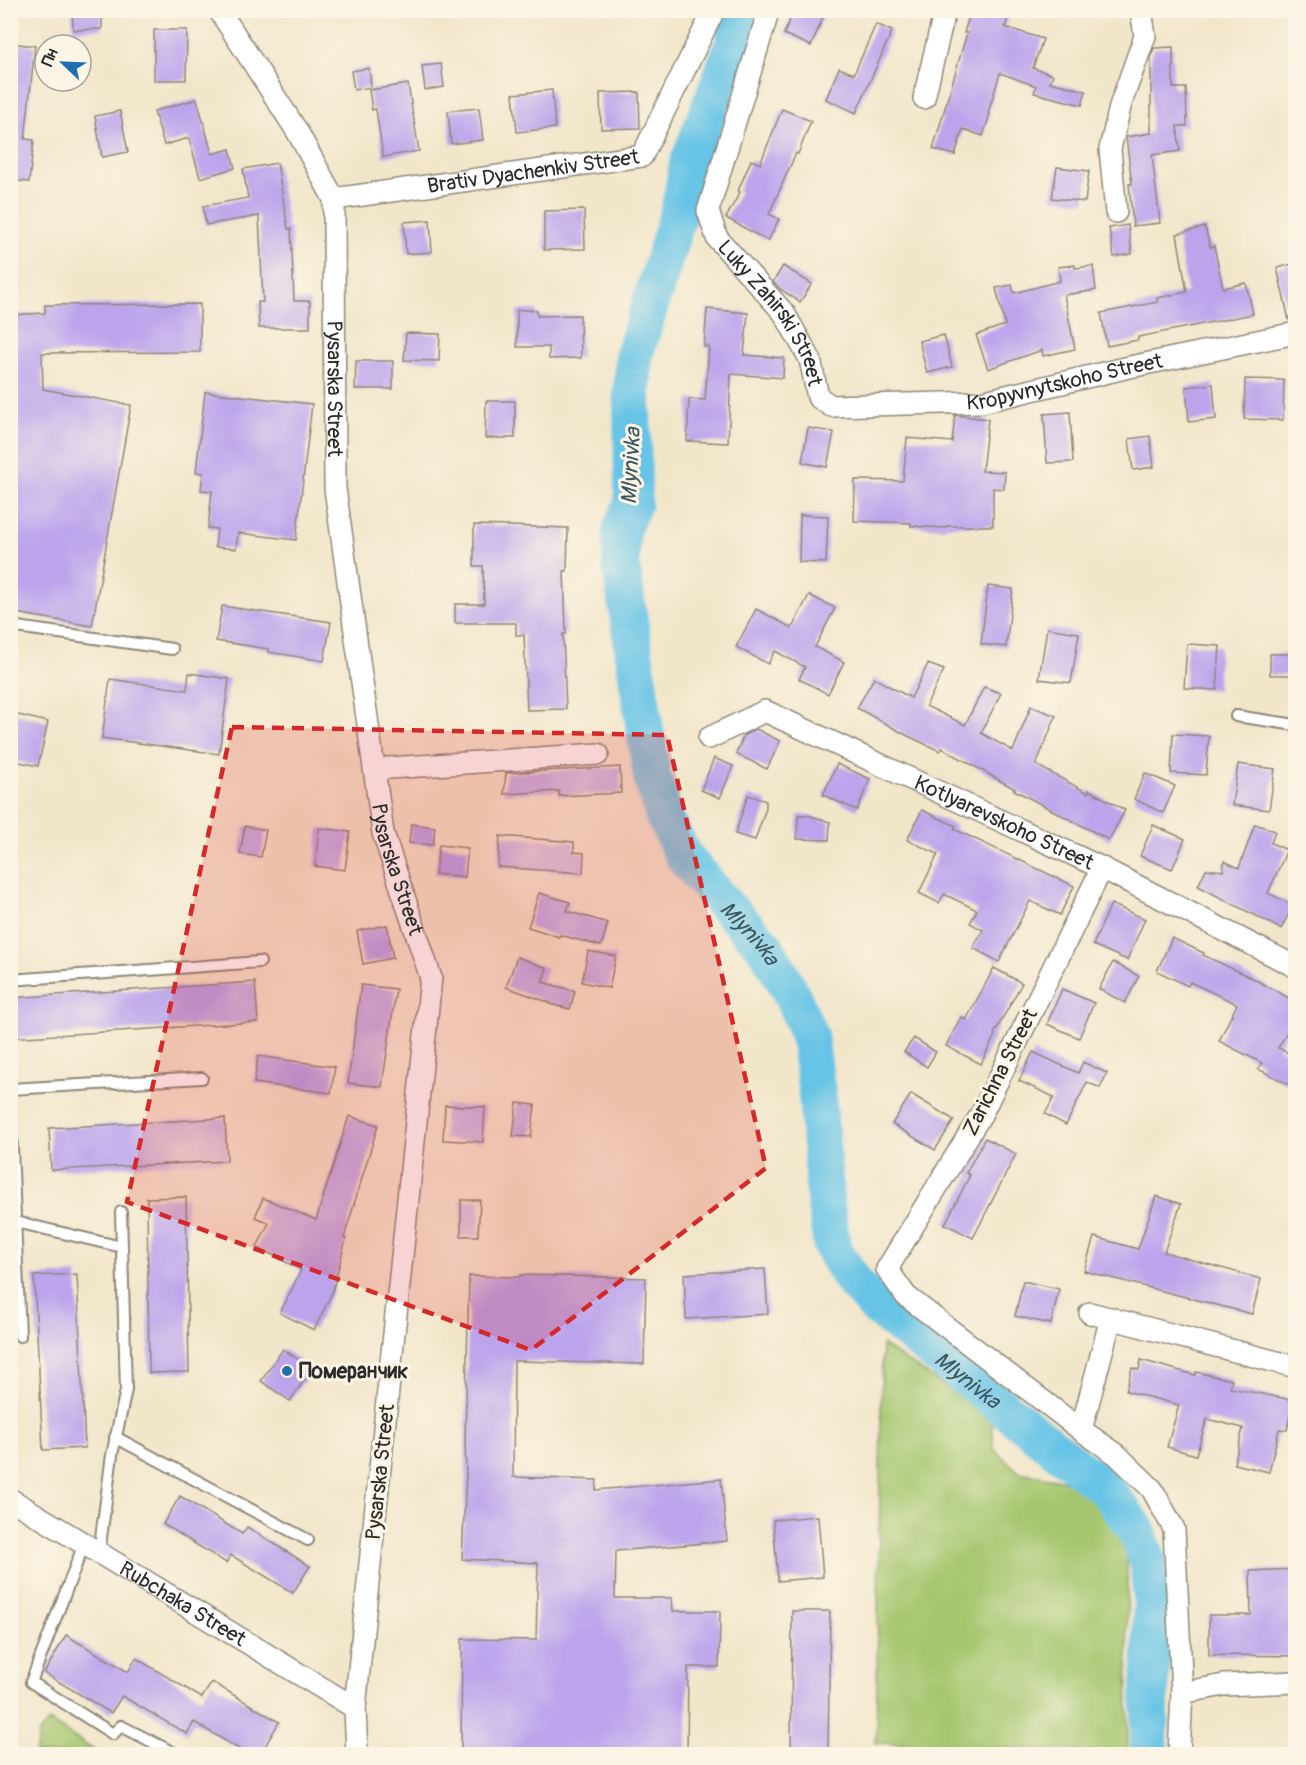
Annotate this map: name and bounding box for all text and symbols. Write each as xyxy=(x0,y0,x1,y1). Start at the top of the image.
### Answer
north arrow xyxy=(33,33,93,93)
text: Пн xyxy=(37,46,63,70)
street label: Brativ Dyachenkiv Street xyxy=(425,143,641,200)
street label: Luky Zahirski Street xyxy=(711,235,828,389)
street label: Pysarska Street xyxy=(320,320,348,458)
street label: Kropyvnytskoho Street xyxy=(966,348,1166,416)
water label: Mlynivka xyxy=(615,425,647,505)
street label: Kotlyarevskoho Street xyxy=(910,769,1099,877)
street label: Pysarska Street xyxy=(365,801,429,939)
water label: Mlynivka xyxy=(714,896,786,971)
street label: Zarichna Street xyxy=(957,1004,1044,1140)
water label: Mlynivka xyxy=(928,1346,1007,1416)
place label: Померанчик xyxy=(299,1358,408,1385)
marker: Померанчик xyxy=(280,1364,294,1378)
street label: Pysarska Street xyxy=(360,1402,401,1541)
street label: Rubchaka Street xyxy=(114,1555,251,1653)

